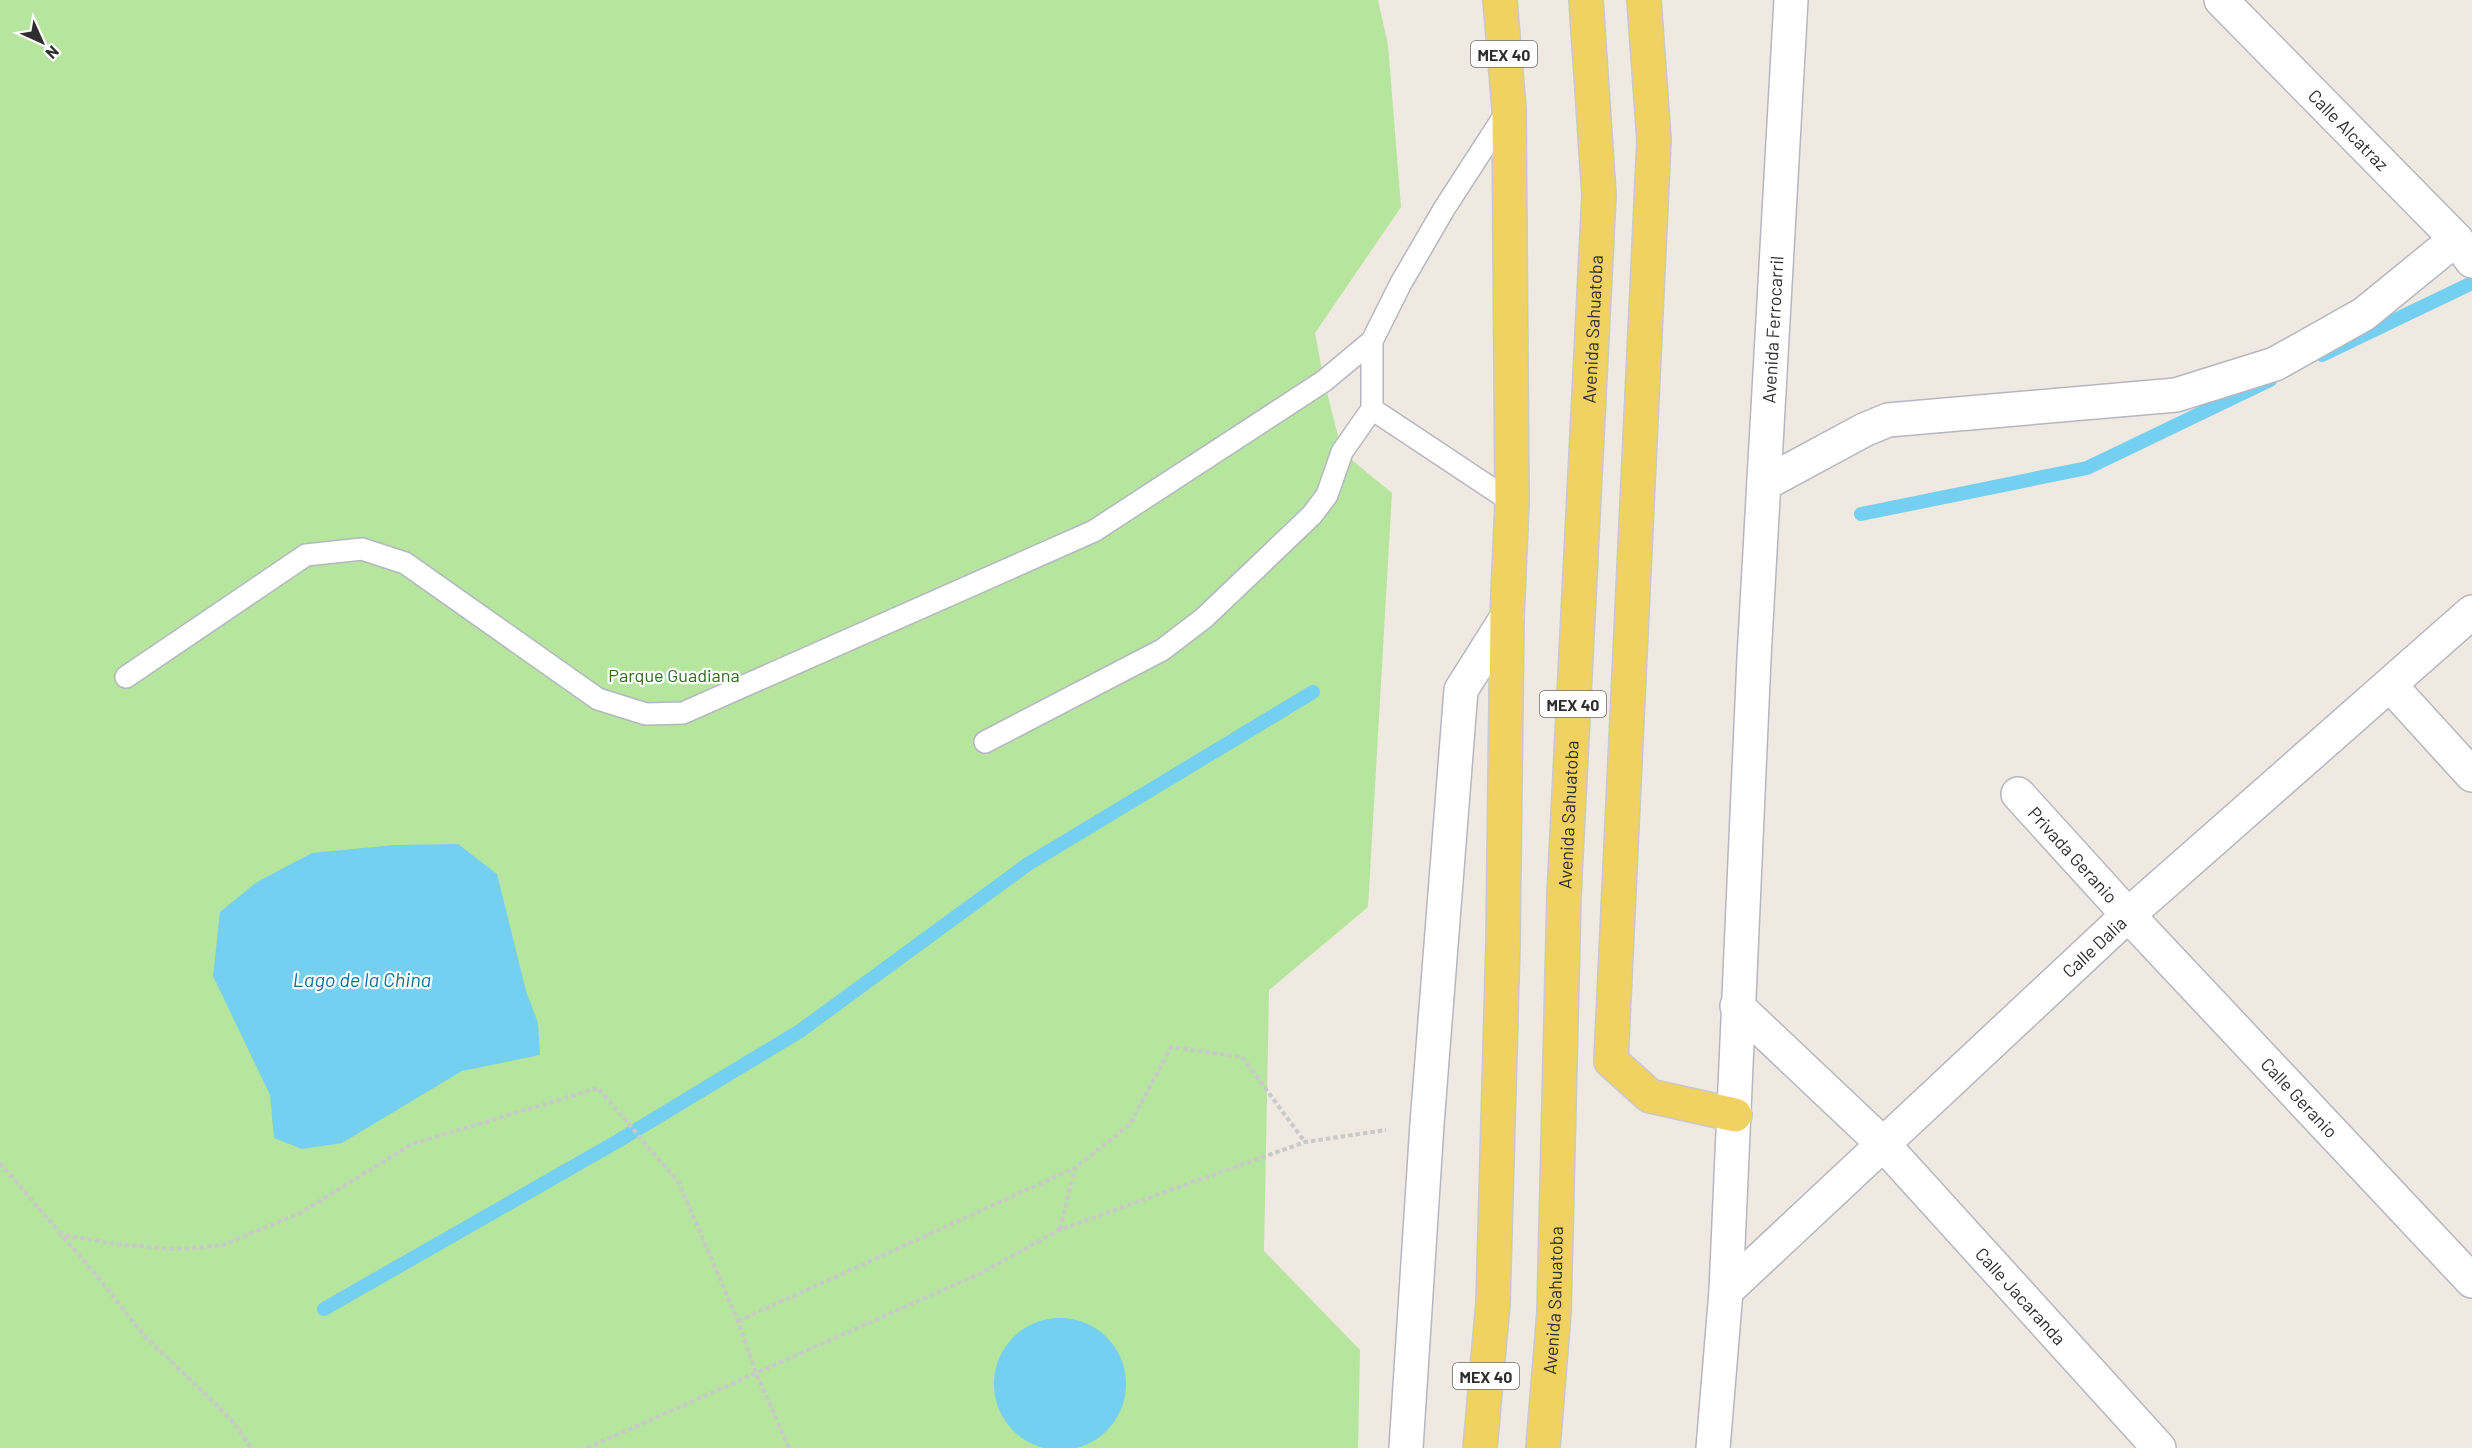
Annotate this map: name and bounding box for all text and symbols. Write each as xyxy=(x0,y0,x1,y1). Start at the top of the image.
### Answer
north arrow xyxy=(12,12,72,72)
road number: MEX 40 xyxy=(1471,41,1537,67)
text: N xyxy=(42,42,63,63)
street label: Calle Alcatraz xyxy=(2304,84,2393,175)
street label: Avenida Sahuatoba xyxy=(1578,255,1607,404)
street label: Avenida Ferrocarril xyxy=(1757,255,1788,404)
park label: Parque Guadiana xyxy=(608,664,740,686)
road number: MEX 40 xyxy=(1540,691,1606,717)
street label: Avenida Sahuatoba xyxy=(1553,740,1583,889)
street label: Privada Geranio xyxy=(2024,802,2122,907)
street label: Calle Dalia xyxy=(2057,911,2131,982)
water label: Lago de la China xyxy=(293,967,431,991)
street label: Calle Geranio xyxy=(2257,1053,2342,1142)
street label: Avenida Sahuatoba xyxy=(1538,1226,1567,1375)
street label: Calle Jacaranda xyxy=(1971,1243,2071,1349)
road number: MEX 40 xyxy=(1453,1363,1519,1389)

